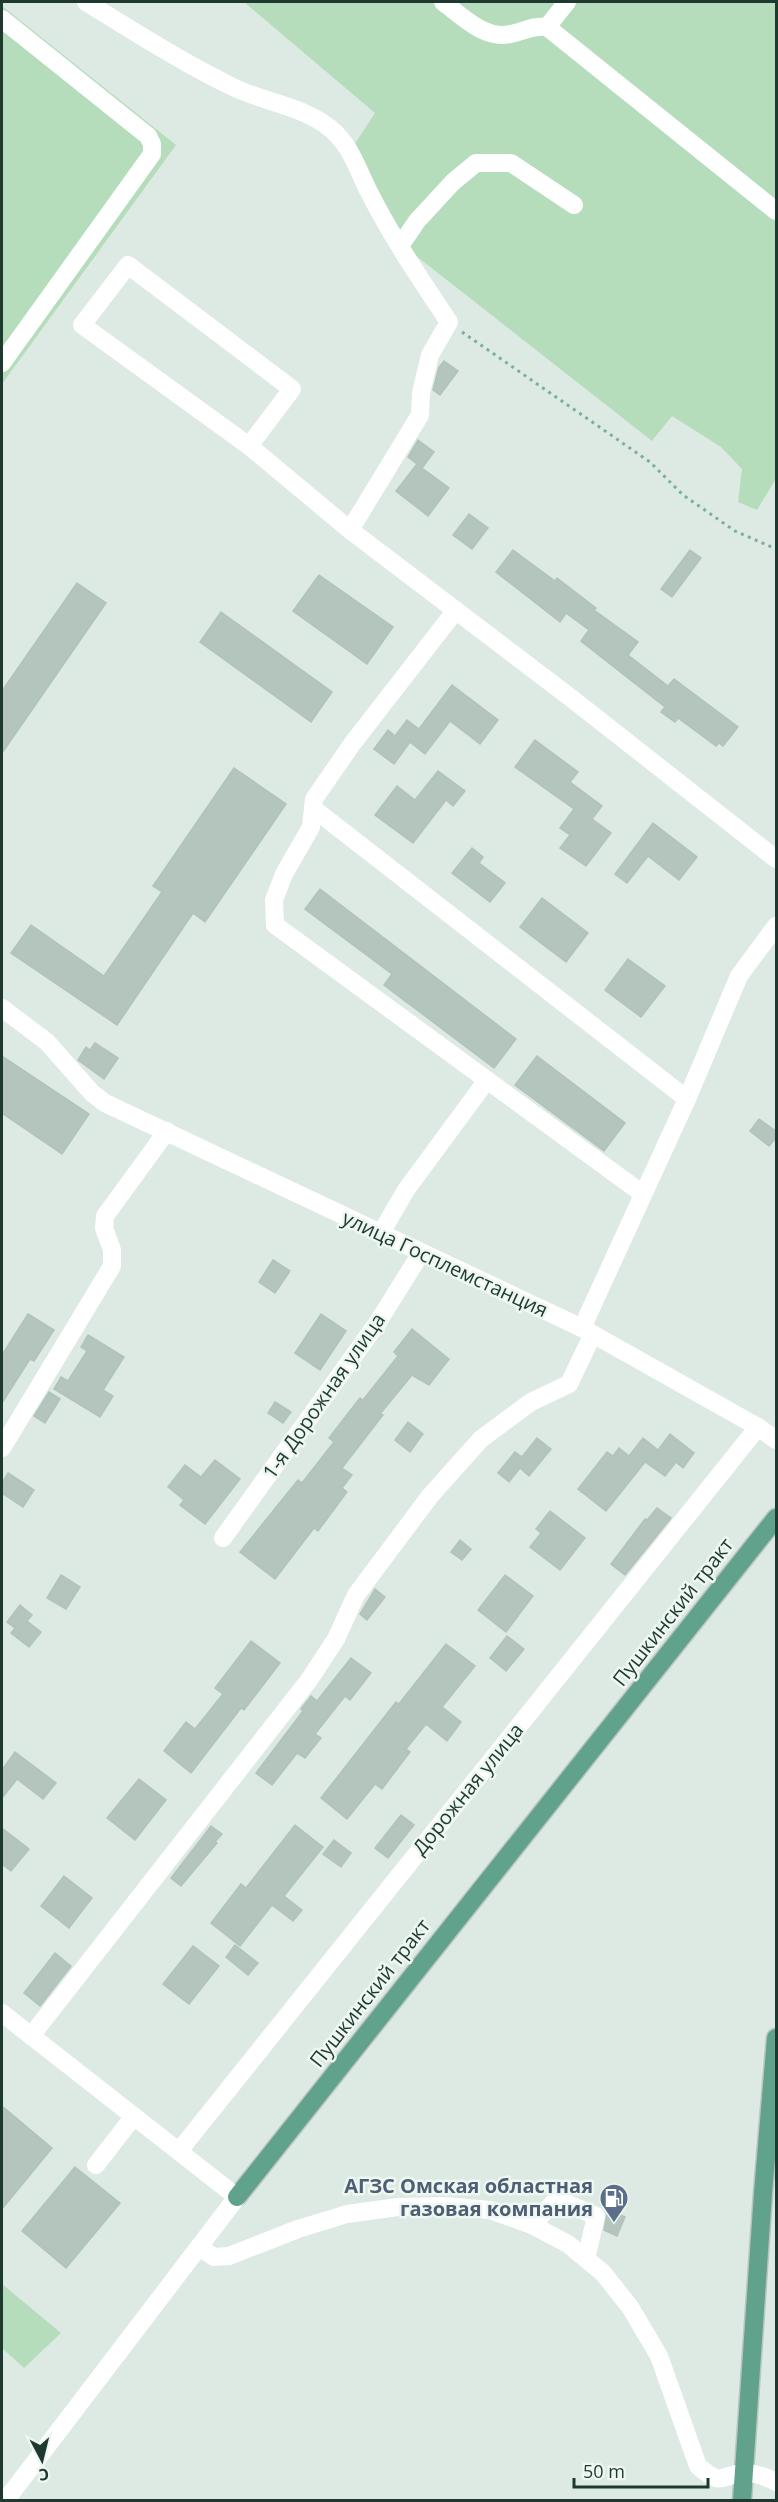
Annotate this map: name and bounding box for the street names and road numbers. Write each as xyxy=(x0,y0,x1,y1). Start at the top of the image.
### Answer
street label: улица Госплемстанция xyxy=(338,1204,552,1323)
street label: 1-я Дорожная улица xyxy=(256,1307,391,1484)
street label: Пушкинский тракт xyxy=(606,1532,739,1691)
street label: Дорожная улица xyxy=(406,1717,529,1860)
street label: Пушкинский тракт xyxy=(303,1913,436,2072)

